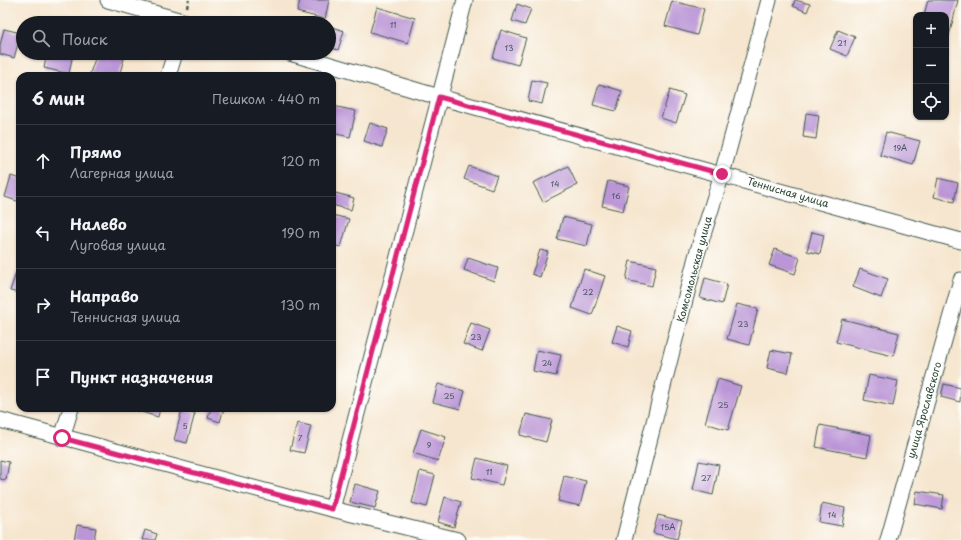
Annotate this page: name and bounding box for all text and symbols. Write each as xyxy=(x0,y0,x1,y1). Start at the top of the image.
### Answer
map controls xyxy=(913,12,949,120)
button: + xyxy=(913,12,949,48)
search box xyxy=(16,16,336,60)
house number: 11 xyxy=(390,19,396,31)
icon: search xyxy=(30,27,52,49)
text: Поиск xyxy=(62,27,108,50)
house number: 21 xyxy=(837,37,847,49)
house number: 13 xyxy=(505,42,513,54)
button: − xyxy=(913,48,949,84)
button: locate xyxy=(913,84,949,120)
text: 6 мин xyxy=(32,85,85,111)
text: Пешком · 440 m xyxy=(212,89,320,108)
text: Прямо xyxy=(70,140,121,163)
house number: 19А xyxy=(893,142,907,154)
icon: ahead xyxy=(32,150,54,172)
text: 120 m xyxy=(281,151,320,170)
text: Лагерная улица xyxy=(70,163,174,182)
route end xyxy=(713,165,731,183)
street label: Теннисная улица xyxy=(745,173,832,211)
house number: 14 xyxy=(551,178,559,190)
house number: 16 xyxy=(611,190,621,202)
text: Налево xyxy=(70,212,127,235)
street label: Комсомольская улица xyxy=(672,214,715,323)
icon: left xyxy=(32,222,54,244)
text: 190 m xyxy=(281,223,320,242)
text: Луговая улица xyxy=(70,235,166,254)
text: Направо xyxy=(70,284,139,307)
house number: 22 xyxy=(583,286,593,298)
icon: right xyxy=(32,294,54,316)
text: 130 m xyxy=(281,295,320,314)
text: Теннисная улица xyxy=(70,307,180,326)
house number: 23 xyxy=(738,318,748,330)
house number: 23 xyxy=(471,331,481,343)
house number: 24 xyxy=(542,357,552,369)
street label: улица Ярославского xyxy=(903,360,945,460)
text: Пункт назначения xyxy=(70,365,213,388)
icon: arrive xyxy=(32,366,54,388)
house number: 25 xyxy=(444,390,454,402)
house number: 25 xyxy=(718,399,728,411)
house number: 5 xyxy=(182,420,188,432)
route start xyxy=(53,429,71,447)
house number: 7 xyxy=(298,432,303,444)
house number: 9 xyxy=(427,439,432,451)
house number: 11 xyxy=(486,466,492,478)
house number: 27 xyxy=(701,472,711,484)
house number: 14 xyxy=(828,509,836,521)
house number: 15А xyxy=(661,521,675,533)

